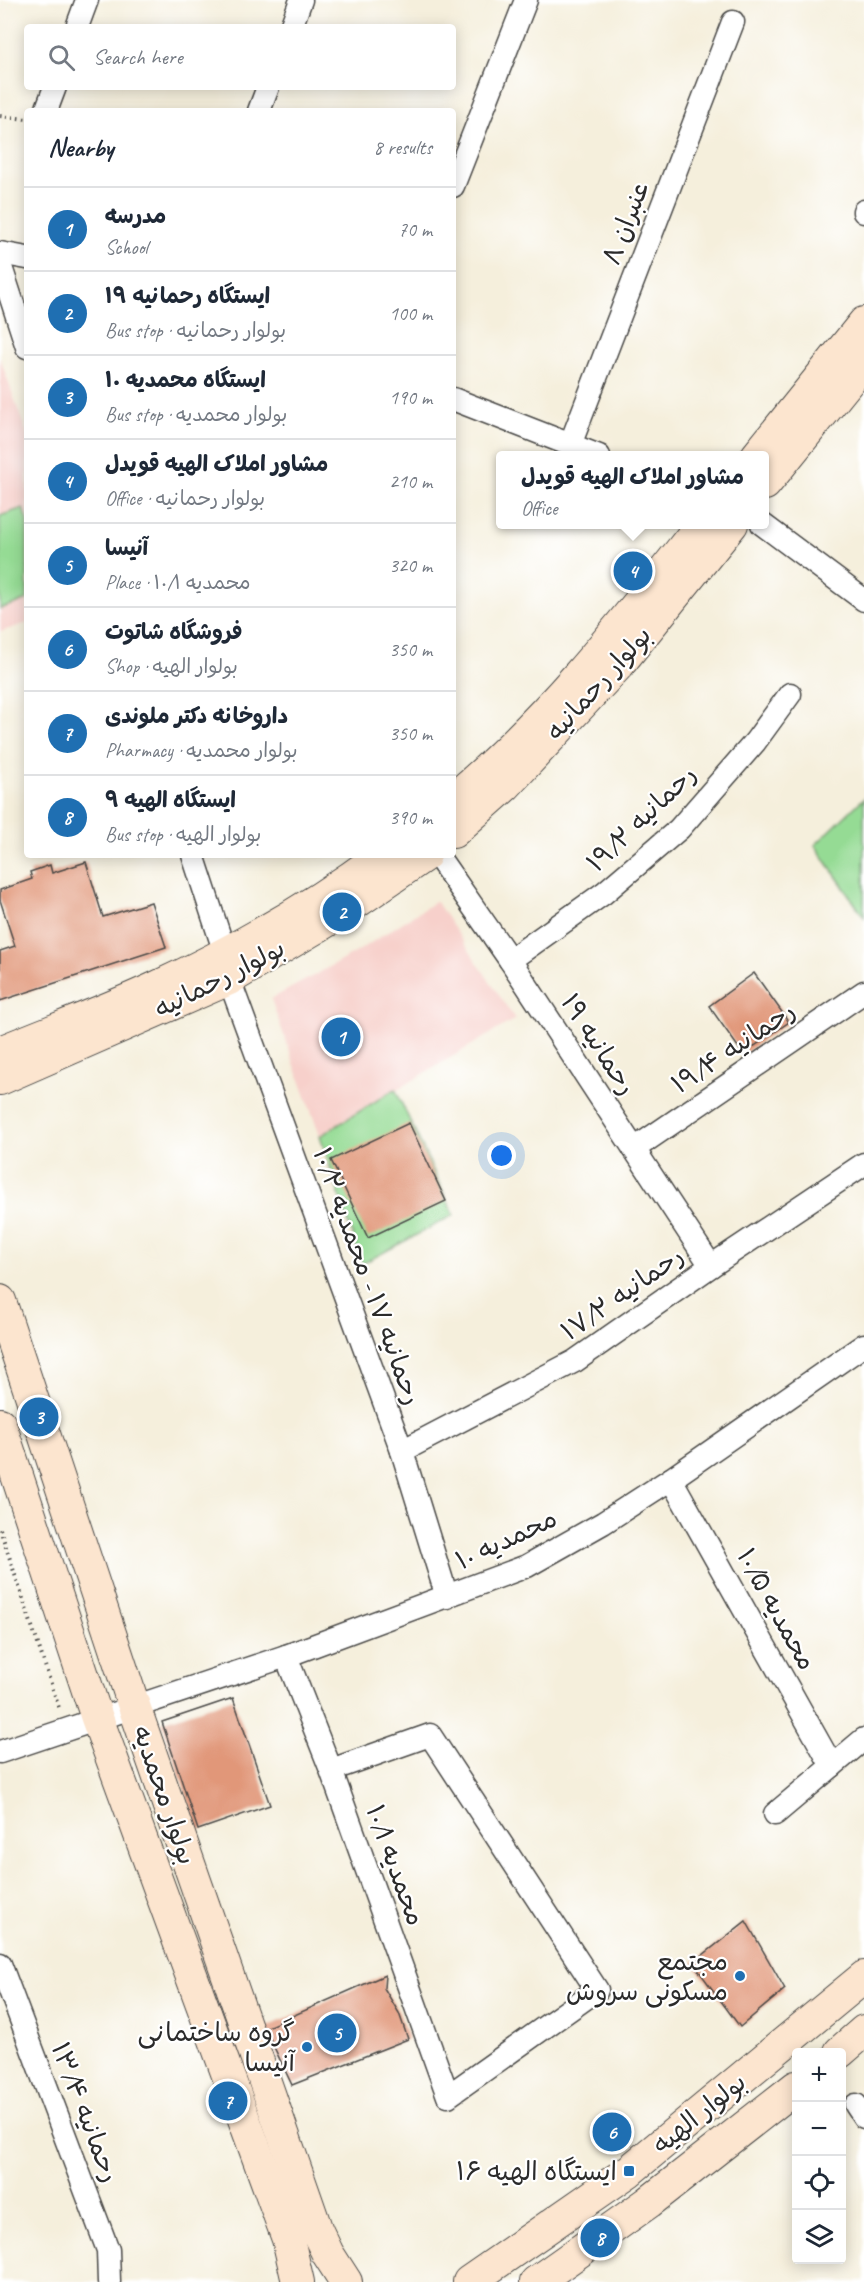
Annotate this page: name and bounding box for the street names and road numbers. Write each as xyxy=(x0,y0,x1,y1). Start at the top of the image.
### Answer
street label: عنبران ۸ xyxy=(595,177,656,270)
street label: بولوار رحمانیه xyxy=(538,619,658,748)
street label: رحمانیه ۱۹/۲ xyxy=(579,758,703,879)
street label: بولوار رحمانیه xyxy=(148,931,290,1026)
street label: رحمانیه ۱۹ xyxy=(554,987,644,1101)
street label: رحمانیه ۱۹/۴ xyxy=(665,994,802,1101)
street label: رحمانیه ۱۷ - محمدیه ۱۰/۲ xyxy=(306,1143,429,1409)
street label: رحمانیه ۱۷/۲ xyxy=(554,1239,690,1348)
street label: محمدیه ۱۰ xyxy=(450,1502,562,1577)
street label: محمدیه ۱۰/۵ xyxy=(729,1542,824,1676)
street label: بولوار محمدیه xyxy=(125,1721,204,1869)
street label: محمدیه ۱۰/۱ xyxy=(358,1800,433,1930)
street label: رحمانیه ۱۳/۴ xyxy=(44,2038,127,2187)
street label: بولوار الهیه xyxy=(646,2066,753,2161)

